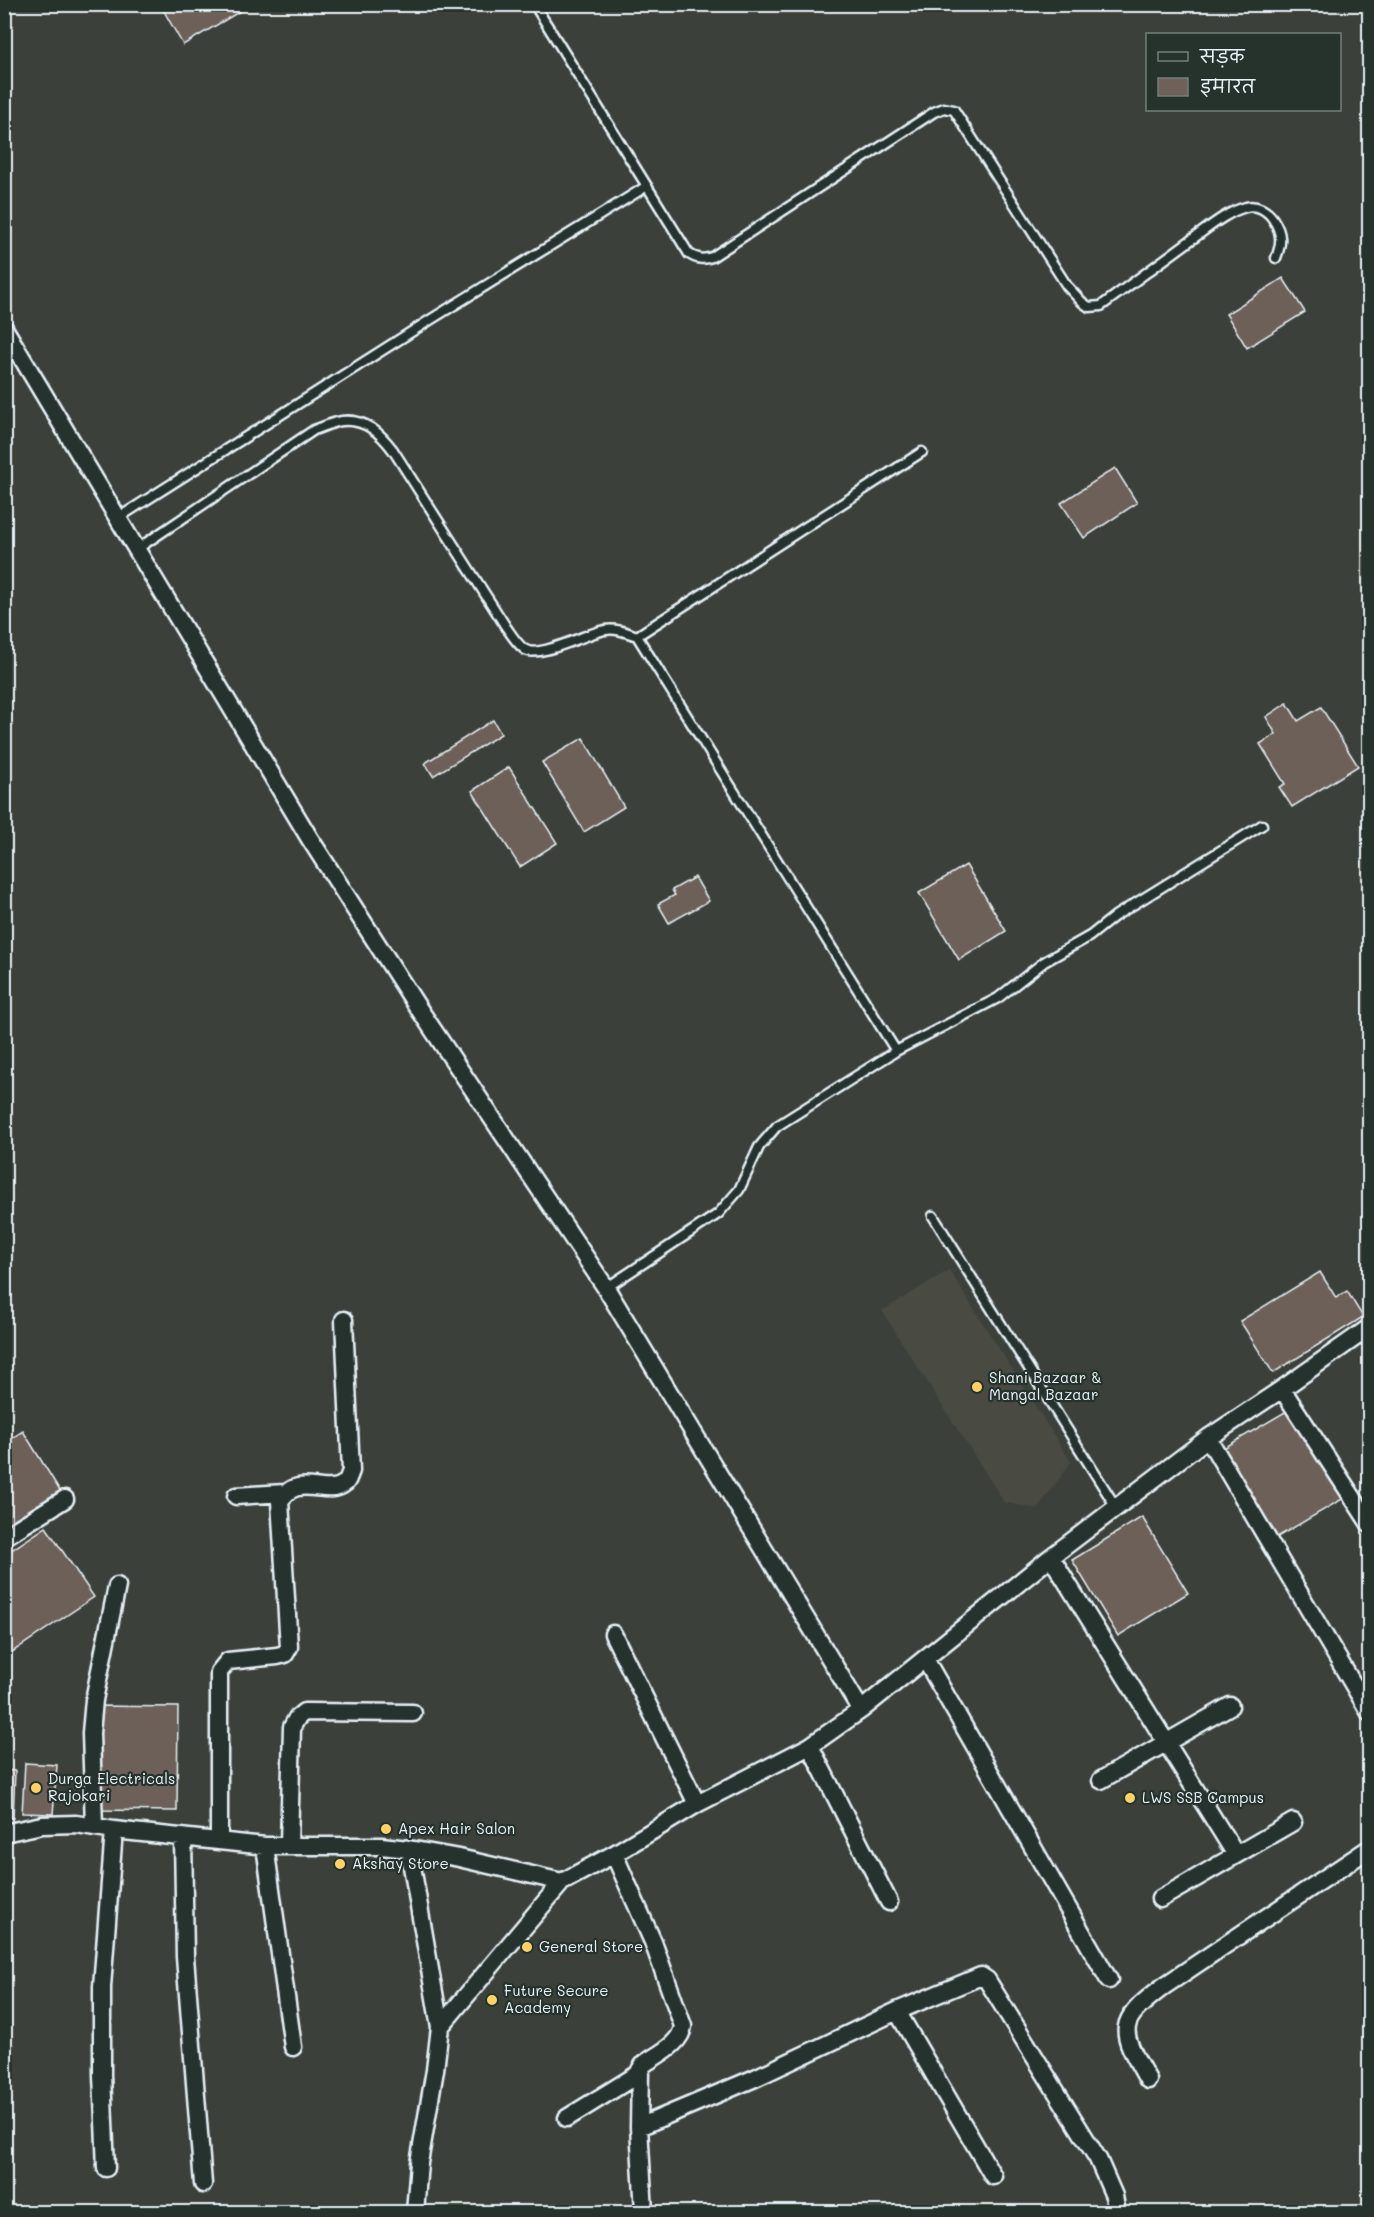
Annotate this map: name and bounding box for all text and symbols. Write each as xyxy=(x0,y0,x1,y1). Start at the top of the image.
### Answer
legend xyxy=(1146,33,1341,111)
text: सड़क xyxy=(1199,44,1245,68)
text: इमारत xyxy=(1200,74,1256,98)
place label: Shani Bazaar & Mangal Bazaar xyxy=(989,1367,1102,1404)
marker: Shani Bazaar & Mangal Bazaar xyxy=(970,1380,984,1394)
place label: Durga Electricals Rajokari xyxy=(48,1768,175,1805)
marker: Durga Electricals Rajokari xyxy=(29,1781,43,1795)
place label: LWS SSB Campus xyxy=(1142,1787,1264,1807)
marker: LWS SSB Campus xyxy=(1123,1791,1137,1805)
place label: Apex Hair Salon xyxy=(398,1818,515,1838)
marker: Apex Hair Salon xyxy=(379,1822,393,1836)
place label: Akshay Store xyxy=(352,1853,449,1873)
marker: Akshay Store xyxy=(333,1857,347,1871)
place label: General Store xyxy=(539,1936,643,1956)
marker: General Store xyxy=(520,1940,534,1954)
place label: Future Secure Academy xyxy=(504,1980,609,2017)
marker: Future Secure Academy xyxy=(485,1993,499,2007)

